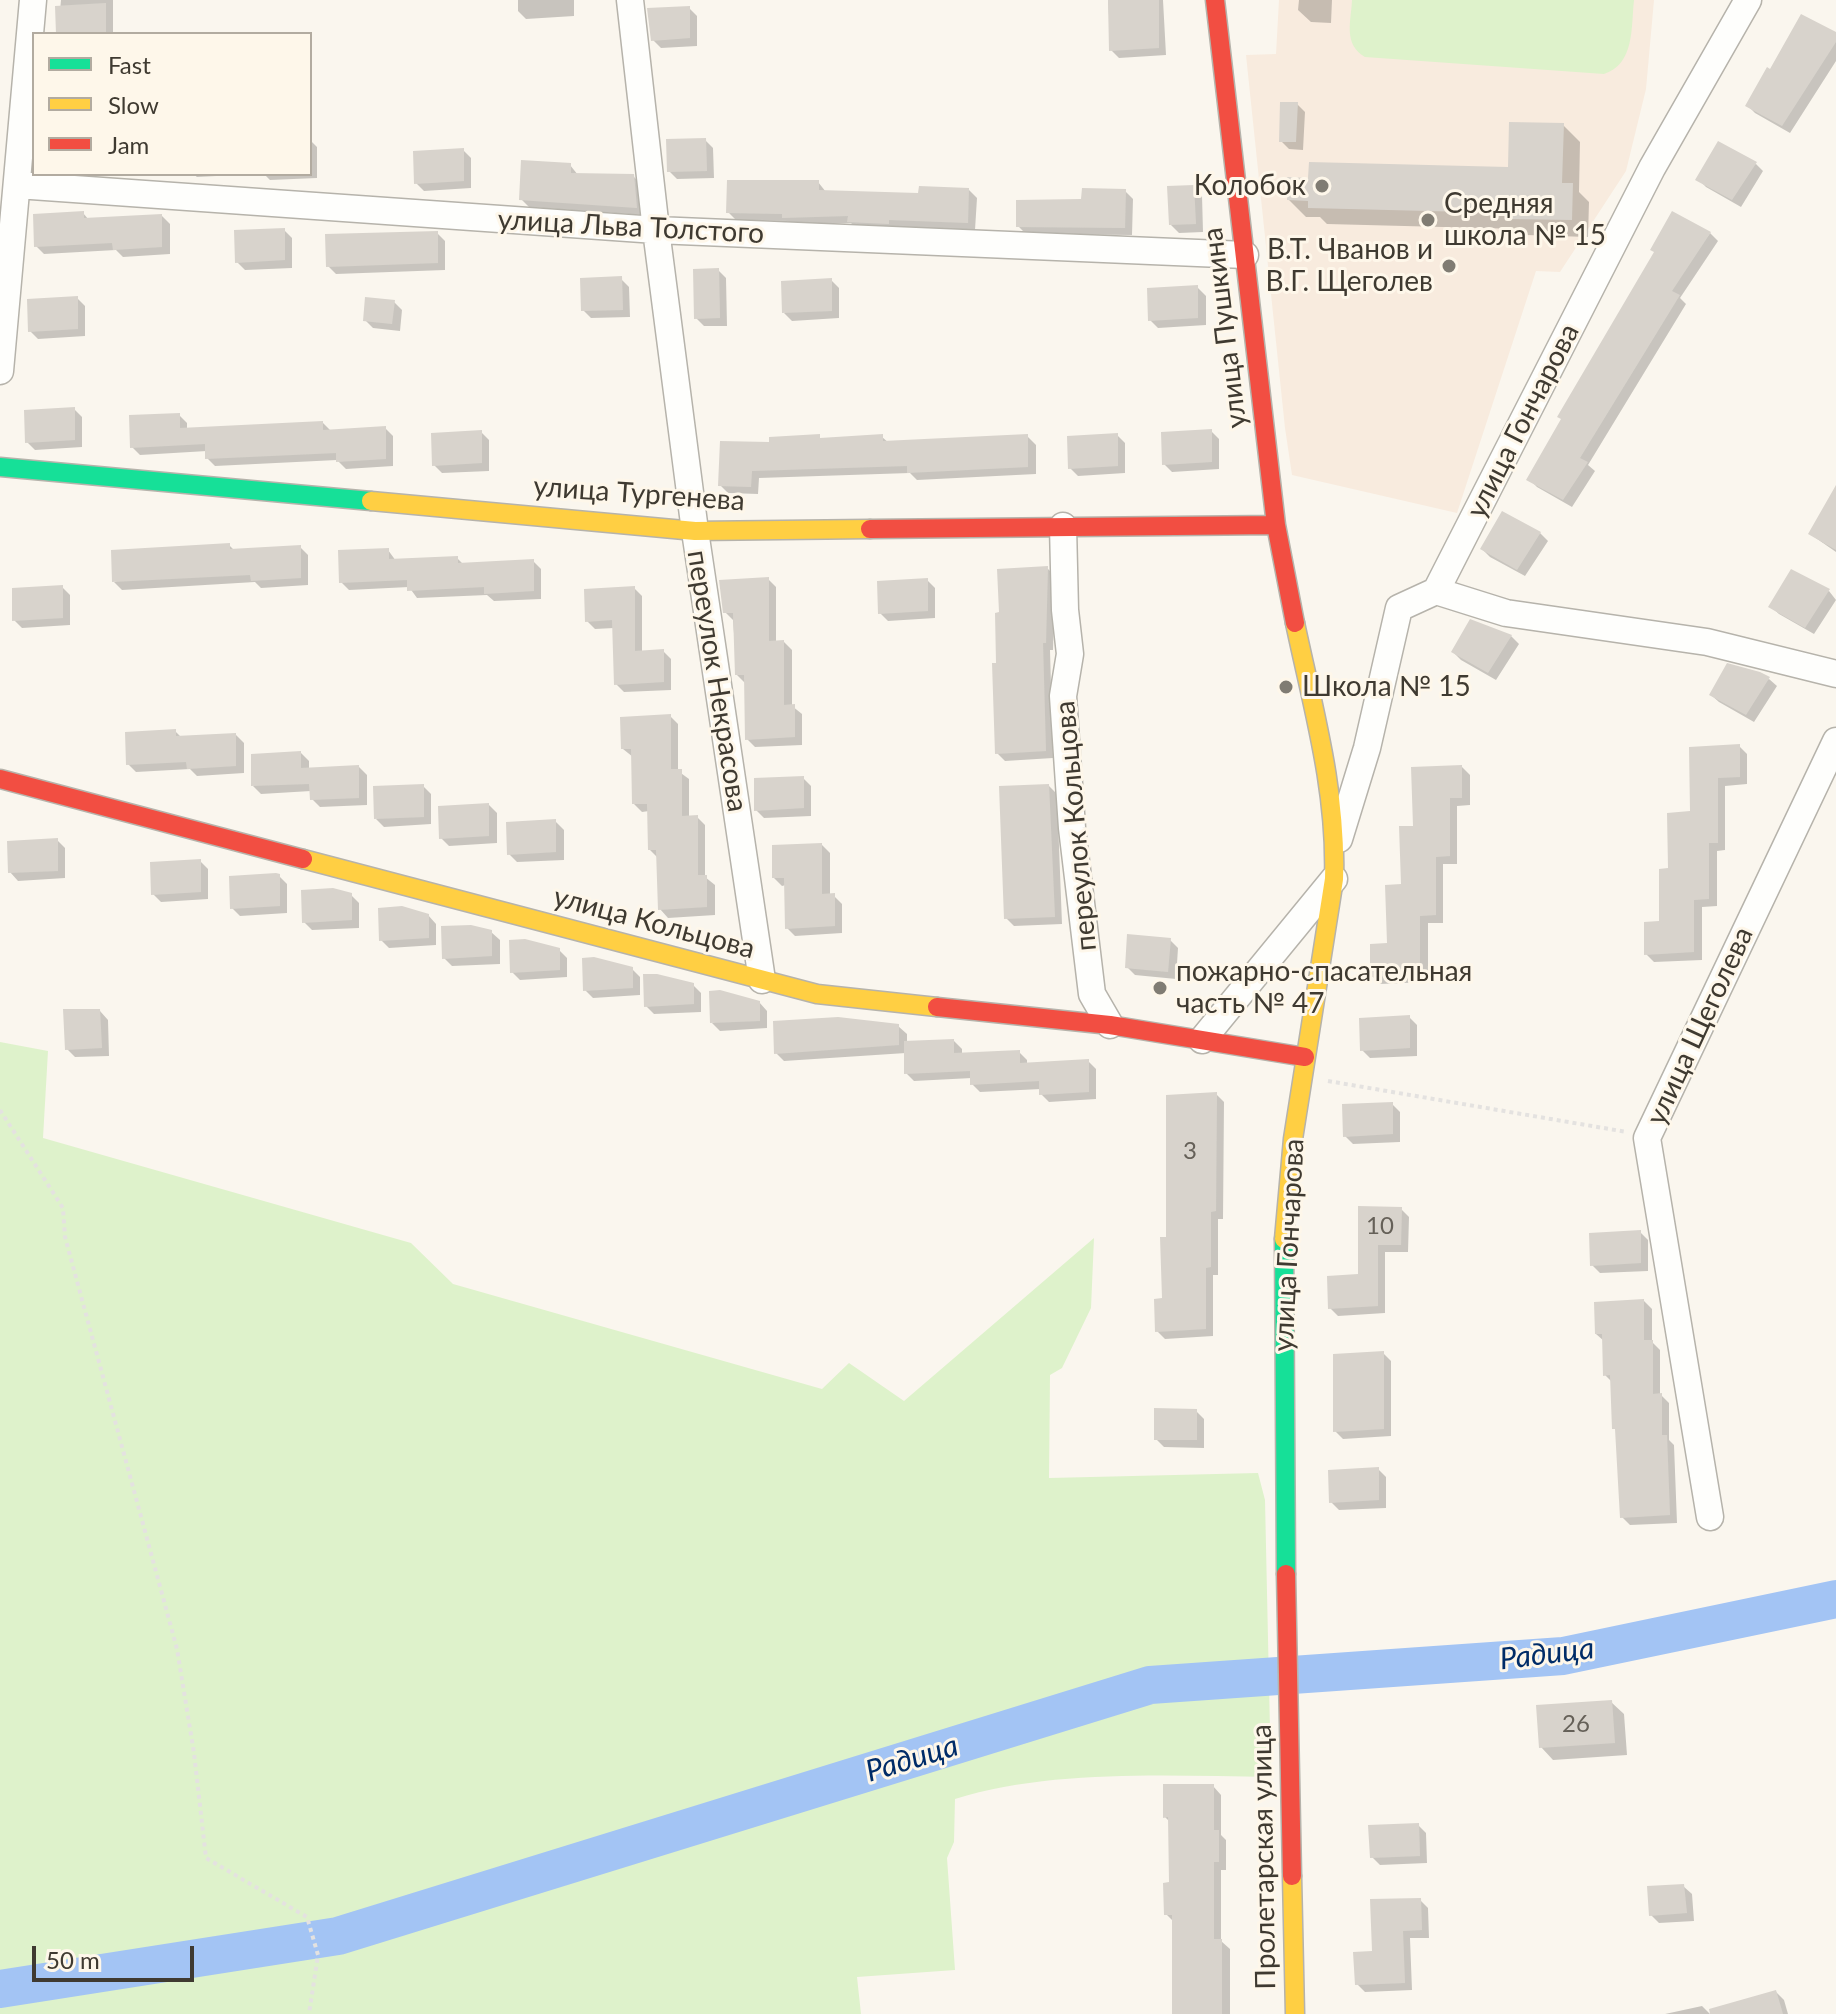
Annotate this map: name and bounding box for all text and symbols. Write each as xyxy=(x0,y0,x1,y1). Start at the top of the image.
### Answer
legend xyxy=(32,32,312,176)
text: Fast xyxy=(108,50,151,79)
text: Slow xyxy=(108,90,159,119)
text: Jam xyxy=(108,130,149,159)
place label: Колобок xyxy=(1194,169,1306,203)
marker: Колобок xyxy=(1313,177,1331,195)
place label: Средняя школа № 15 xyxy=(1444,187,1606,253)
street label: улица Льва Толстого xyxy=(497,203,765,251)
marker: Средняя школа № 15 xyxy=(1419,211,1437,229)
street label: улица Пушкина xyxy=(1196,226,1254,430)
place label: В.Т. Чванов и В.Г. Щеголев xyxy=(1265,233,1433,299)
marker: В.Т. Чванов и В.Г. Щеголев xyxy=(1440,257,1458,275)
street label: улица Гончарова xyxy=(1460,318,1586,524)
street label: улица Тургенева xyxy=(532,470,746,518)
street label: переулок Некрасова xyxy=(680,548,754,814)
place label: Школа № 15 xyxy=(1302,670,1471,704)
marker: Школа № 15 xyxy=(1277,678,1295,696)
street label: переулок Кольцова xyxy=(1048,699,1104,953)
street label: улица Кольцова xyxy=(550,880,758,966)
street label: улица Щеголева xyxy=(1639,922,1761,1130)
place label: пожарно-спасательная часть № 47 xyxy=(1176,955,1472,1021)
marker: пожарно-спасательная часть № 47 xyxy=(1151,979,1169,997)
house number: 3 xyxy=(1183,1137,1197,1165)
street label: улица Гончарова xyxy=(1267,1138,1311,1352)
house number: 10 xyxy=(1366,1212,1394,1240)
water label: Радица xyxy=(1498,1630,1596,1678)
house number: 26 xyxy=(1562,1710,1590,1738)
street label: Пролетарская улица xyxy=(1245,1724,1283,1990)
water label: Радица xyxy=(861,1728,963,1790)
scale bar xyxy=(36,1930,198,1980)
text: 50 m xyxy=(46,1945,100,1974)

